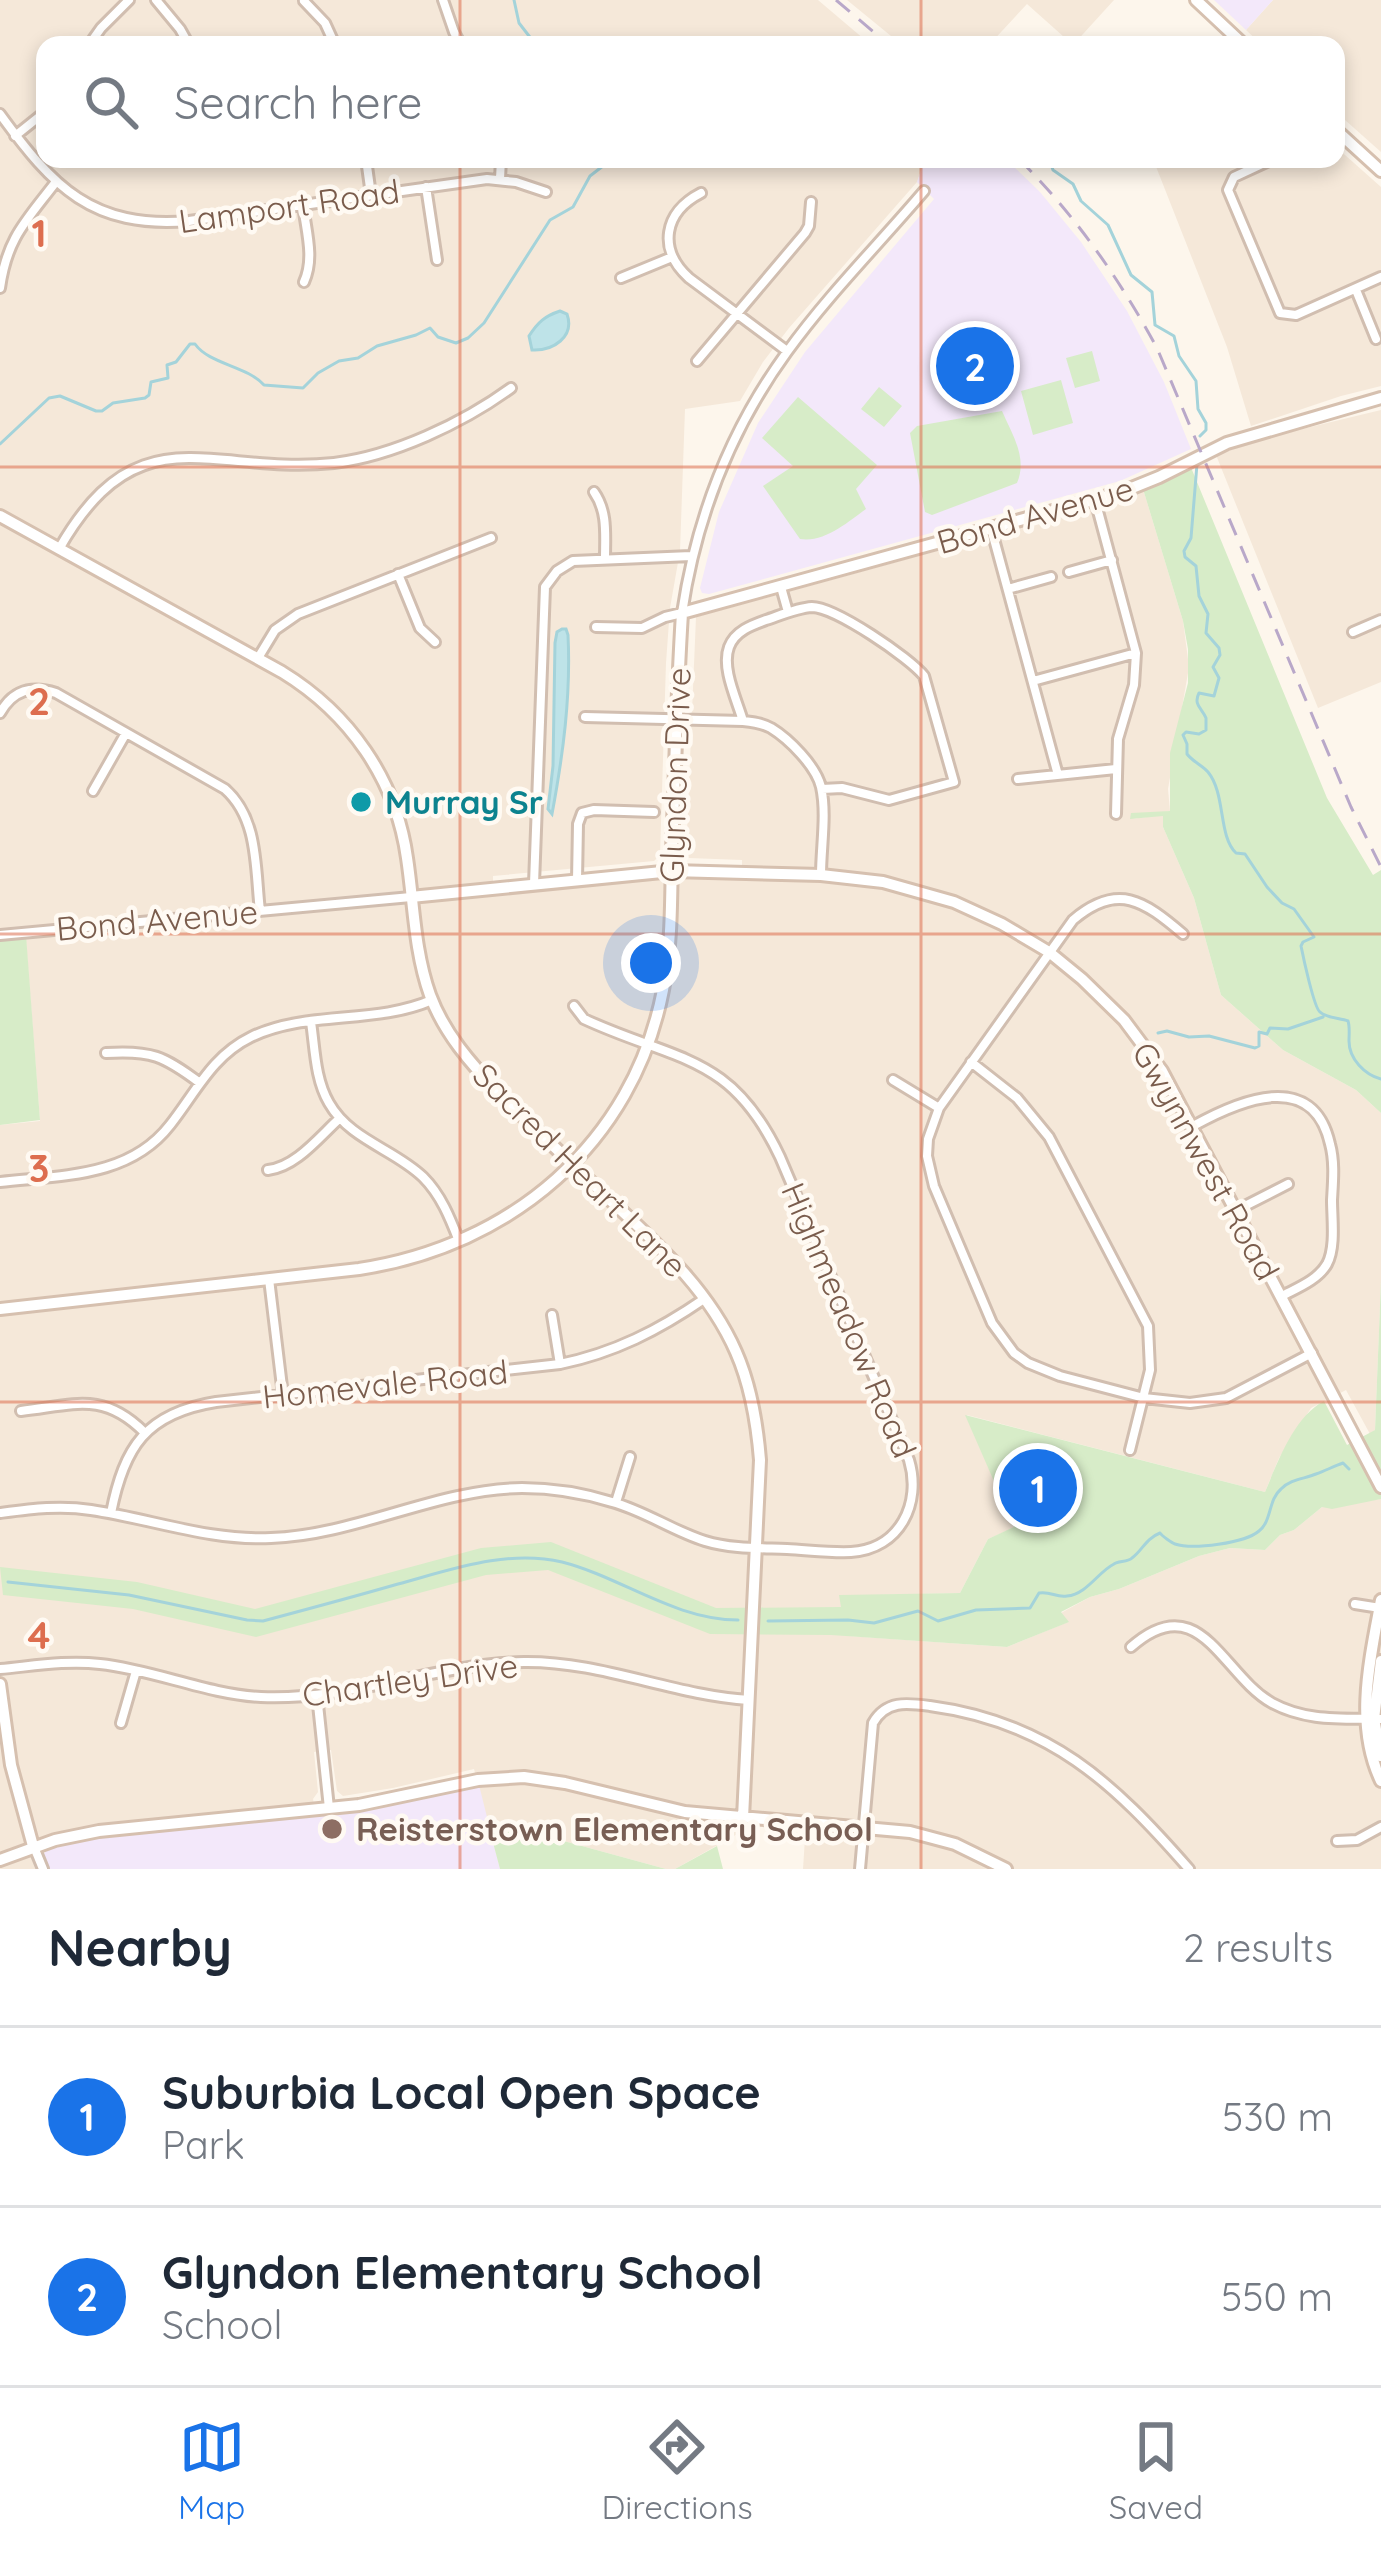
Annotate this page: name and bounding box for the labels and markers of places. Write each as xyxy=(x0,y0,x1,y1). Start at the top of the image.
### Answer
pin: 2 xyxy=(936,321,1014,411)
place label: Murray Sr xyxy=(385,781,543,822)
marker: Murray Sr xyxy=(348,789,374,815)
pin: 1 xyxy=(999,1443,1077,1533)
place label: Reisterstown Elementary School xyxy=(356,1808,873,1849)
marker: Reisterstown Elementary School xyxy=(319,1816,345,1842)

